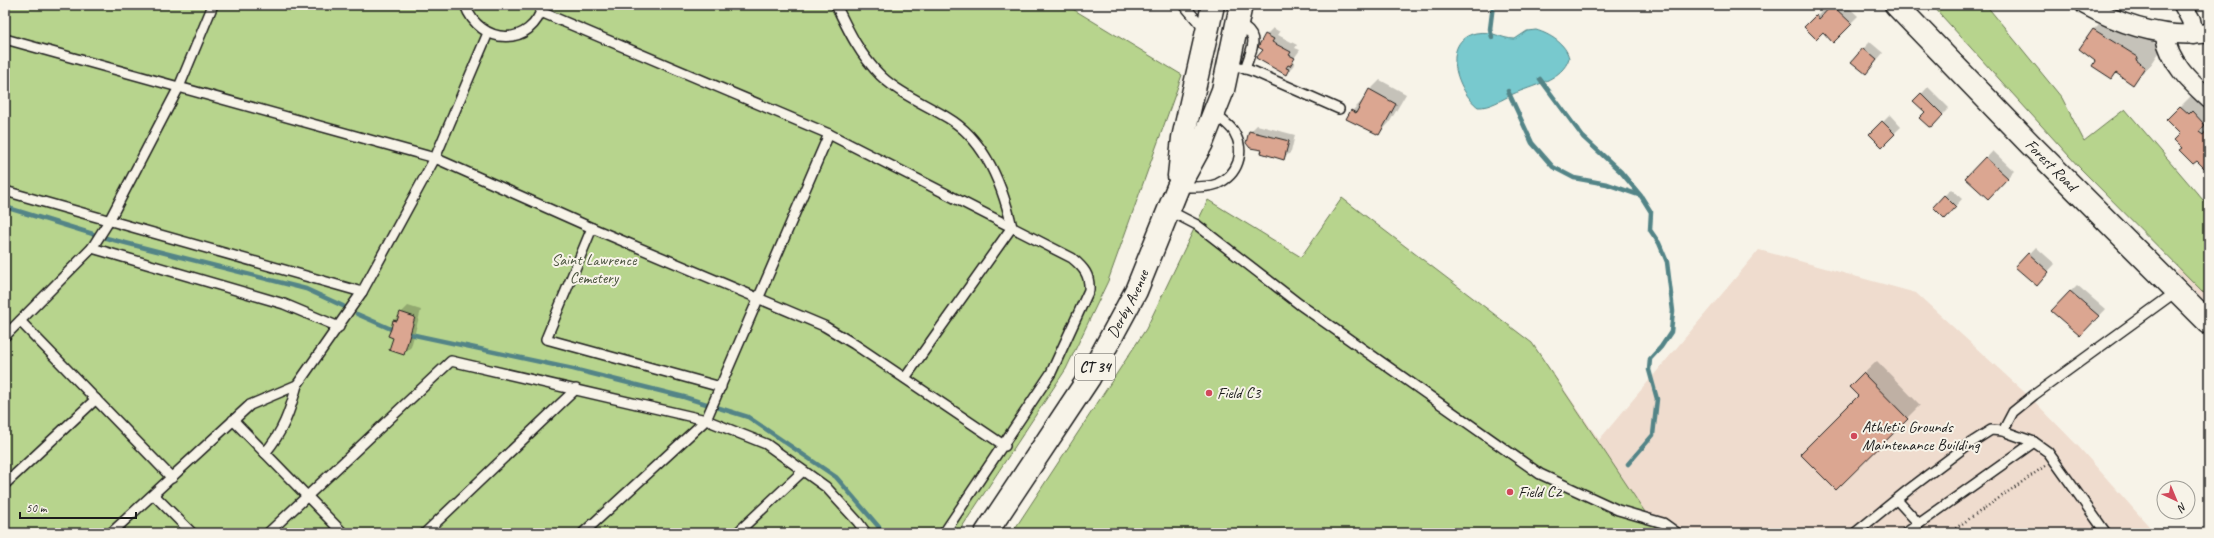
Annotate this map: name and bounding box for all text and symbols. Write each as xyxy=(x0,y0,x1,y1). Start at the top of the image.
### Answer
street label: Forest Road xyxy=(2021,135,2083,197)
park label: Saint Lawrence Cemetery xyxy=(552,250,638,288)
street label: Derby Avenue xyxy=(1103,265,1154,341)
road number: CT 34 xyxy=(1075,354,1115,380)
place label: Field C3 xyxy=(1217,383,1262,403)
marker: Field C3 xyxy=(1204,388,1214,398)
place label: Athletic Grounds Maintenance Building xyxy=(1862,417,1981,455)
marker: Athletic Grounds Maintenance Building xyxy=(1849,431,1859,441)
north arrow xyxy=(2156,480,2196,520)
place label: Field C2 xyxy=(1518,482,1563,502)
marker: Field C2 xyxy=(1505,487,1515,497)
scale bar xyxy=(20,494,136,520)
text: 50 m xyxy=(26,500,48,516)
text: N xyxy=(2174,500,2190,516)

